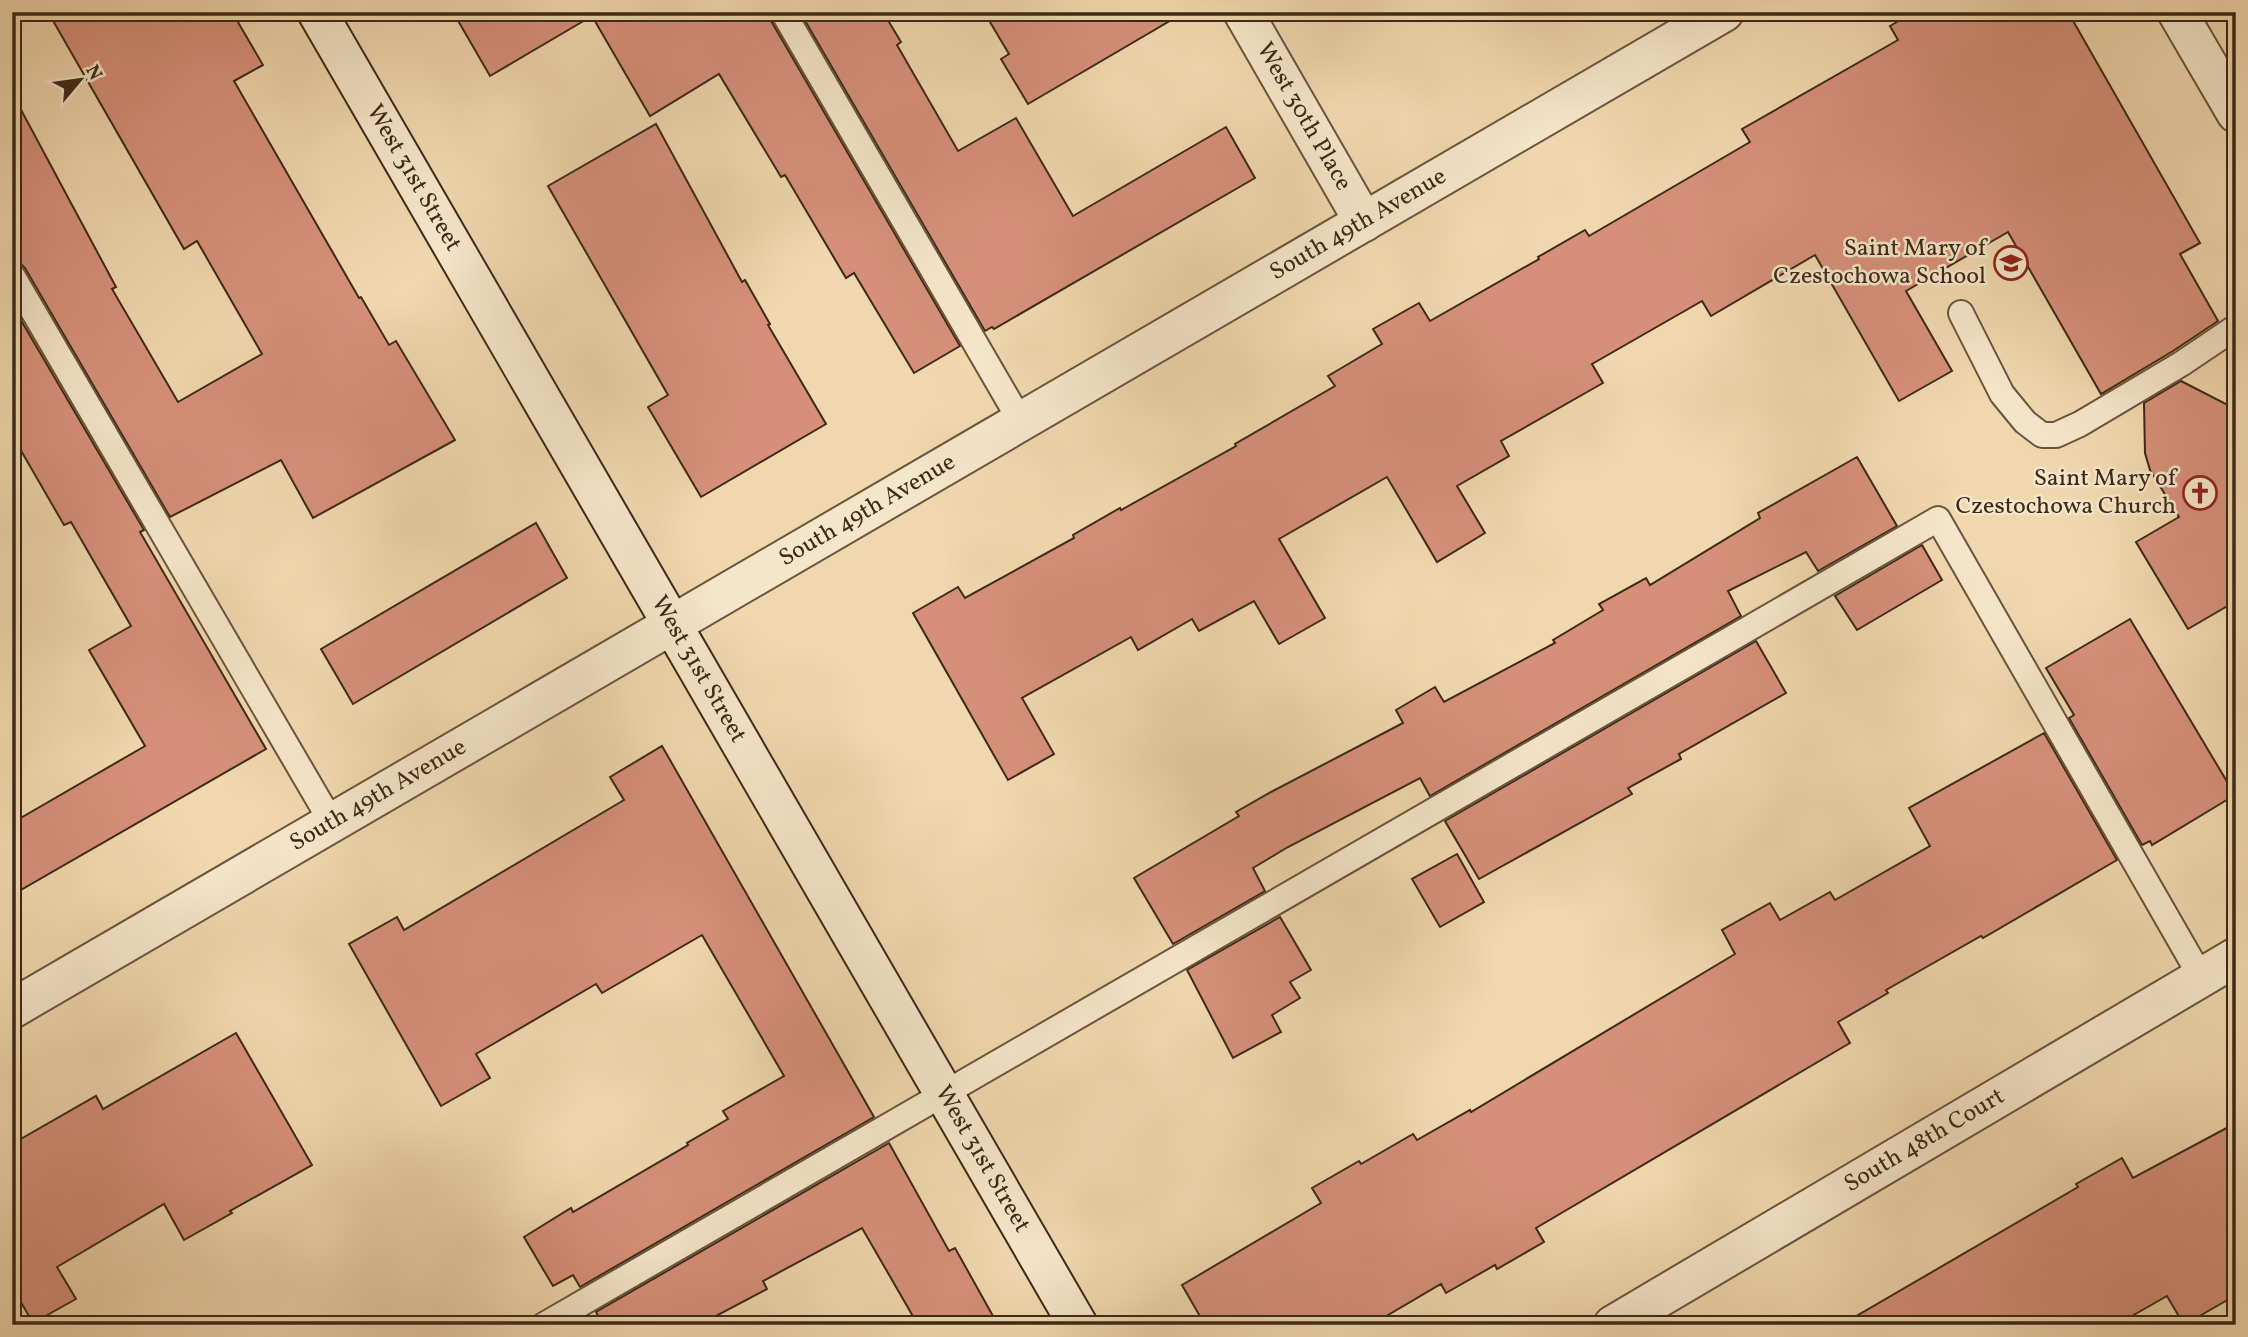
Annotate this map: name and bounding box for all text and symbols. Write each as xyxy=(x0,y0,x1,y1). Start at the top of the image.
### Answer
street label: West 30th Place xyxy=(1247,36,1360,197)
north arrow xyxy=(46,46,116,116)
text: N xyxy=(78,60,108,85)
street label: West 31st Street xyxy=(357,98,469,258)
street label: South 49th Avenue xyxy=(1264,160,1453,290)
place label: Saint Mary of Czestochowa School xyxy=(1773,232,1989,294)
school or university icon: Saint Mary of Czestochowa School xyxy=(1992,244,2030,282)
street label: South 49th Avenue xyxy=(773,446,962,576)
place label: Saint Mary of Czestochowa Church xyxy=(1955,462,2179,524)
church icon: Saint Mary of Czestochowa Church xyxy=(2181,474,2219,512)
street label: West 31st Street xyxy=(642,590,754,750)
street label: South 49th Avenue xyxy=(284,731,473,860)
street label: West 31st Street xyxy=(926,1079,1038,1239)
street label: South 48th Court xyxy=(1838,1080,2011,1202)

